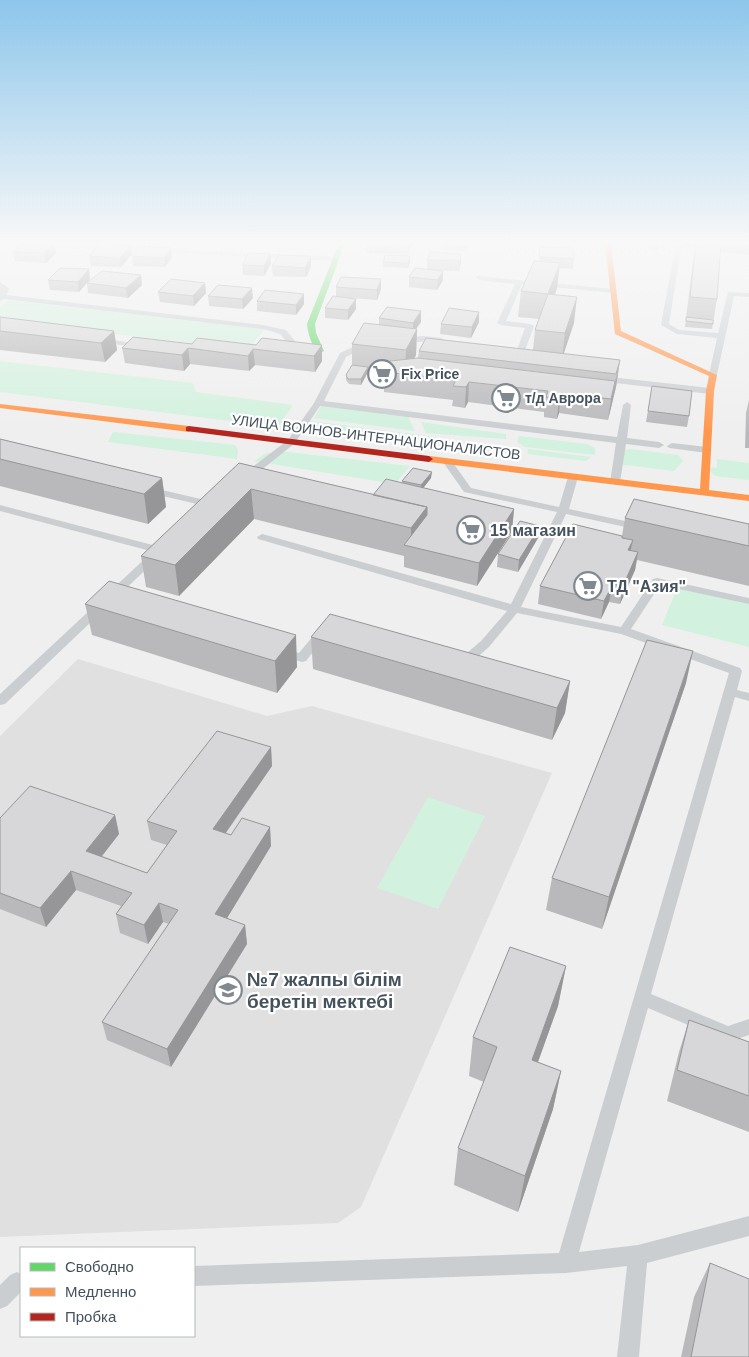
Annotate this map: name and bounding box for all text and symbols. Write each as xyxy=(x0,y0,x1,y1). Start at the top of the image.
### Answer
supermarket icon: Fix Price xyxy=(367,359,397,389)
place label: Fix Price xyxy=(401,366,460,382)
supermarket icon: т/д Аврора xyxy=(491,383,521,413)
place label: т/д Аврора xyxy=(525,390,601,406)
street label: УЛИЦА ВОИНОВ-ИНТЕРНАЦИОНАЛИСТОВ xyxy=(231,411,521,463)
supermarket icon: 15 магазин xyxy=(456,515,486,545)
place label: 15 магазин xyxy=(490,522,576,539)
supermarket icon: ТД "Азия" xyxy=(573,571,603,601)
place label: ТД "Азия" xyxy=(607,578,686,595)
place label: №7 жалпы білім беретін мектебі xyxy=(247,969,402,1012)
school or university icon: №7 жалпы білім беретін мектебі xyxy=(213,975,243,1005)
legend xyxy=(20,1247,195,1337)
text: Свободно xyxy=(65,1258,134,1275)
text: Медленно xyxy=(65,1283,136,1300)
text: Пробка xyxy=(65,1308,117,1325)

